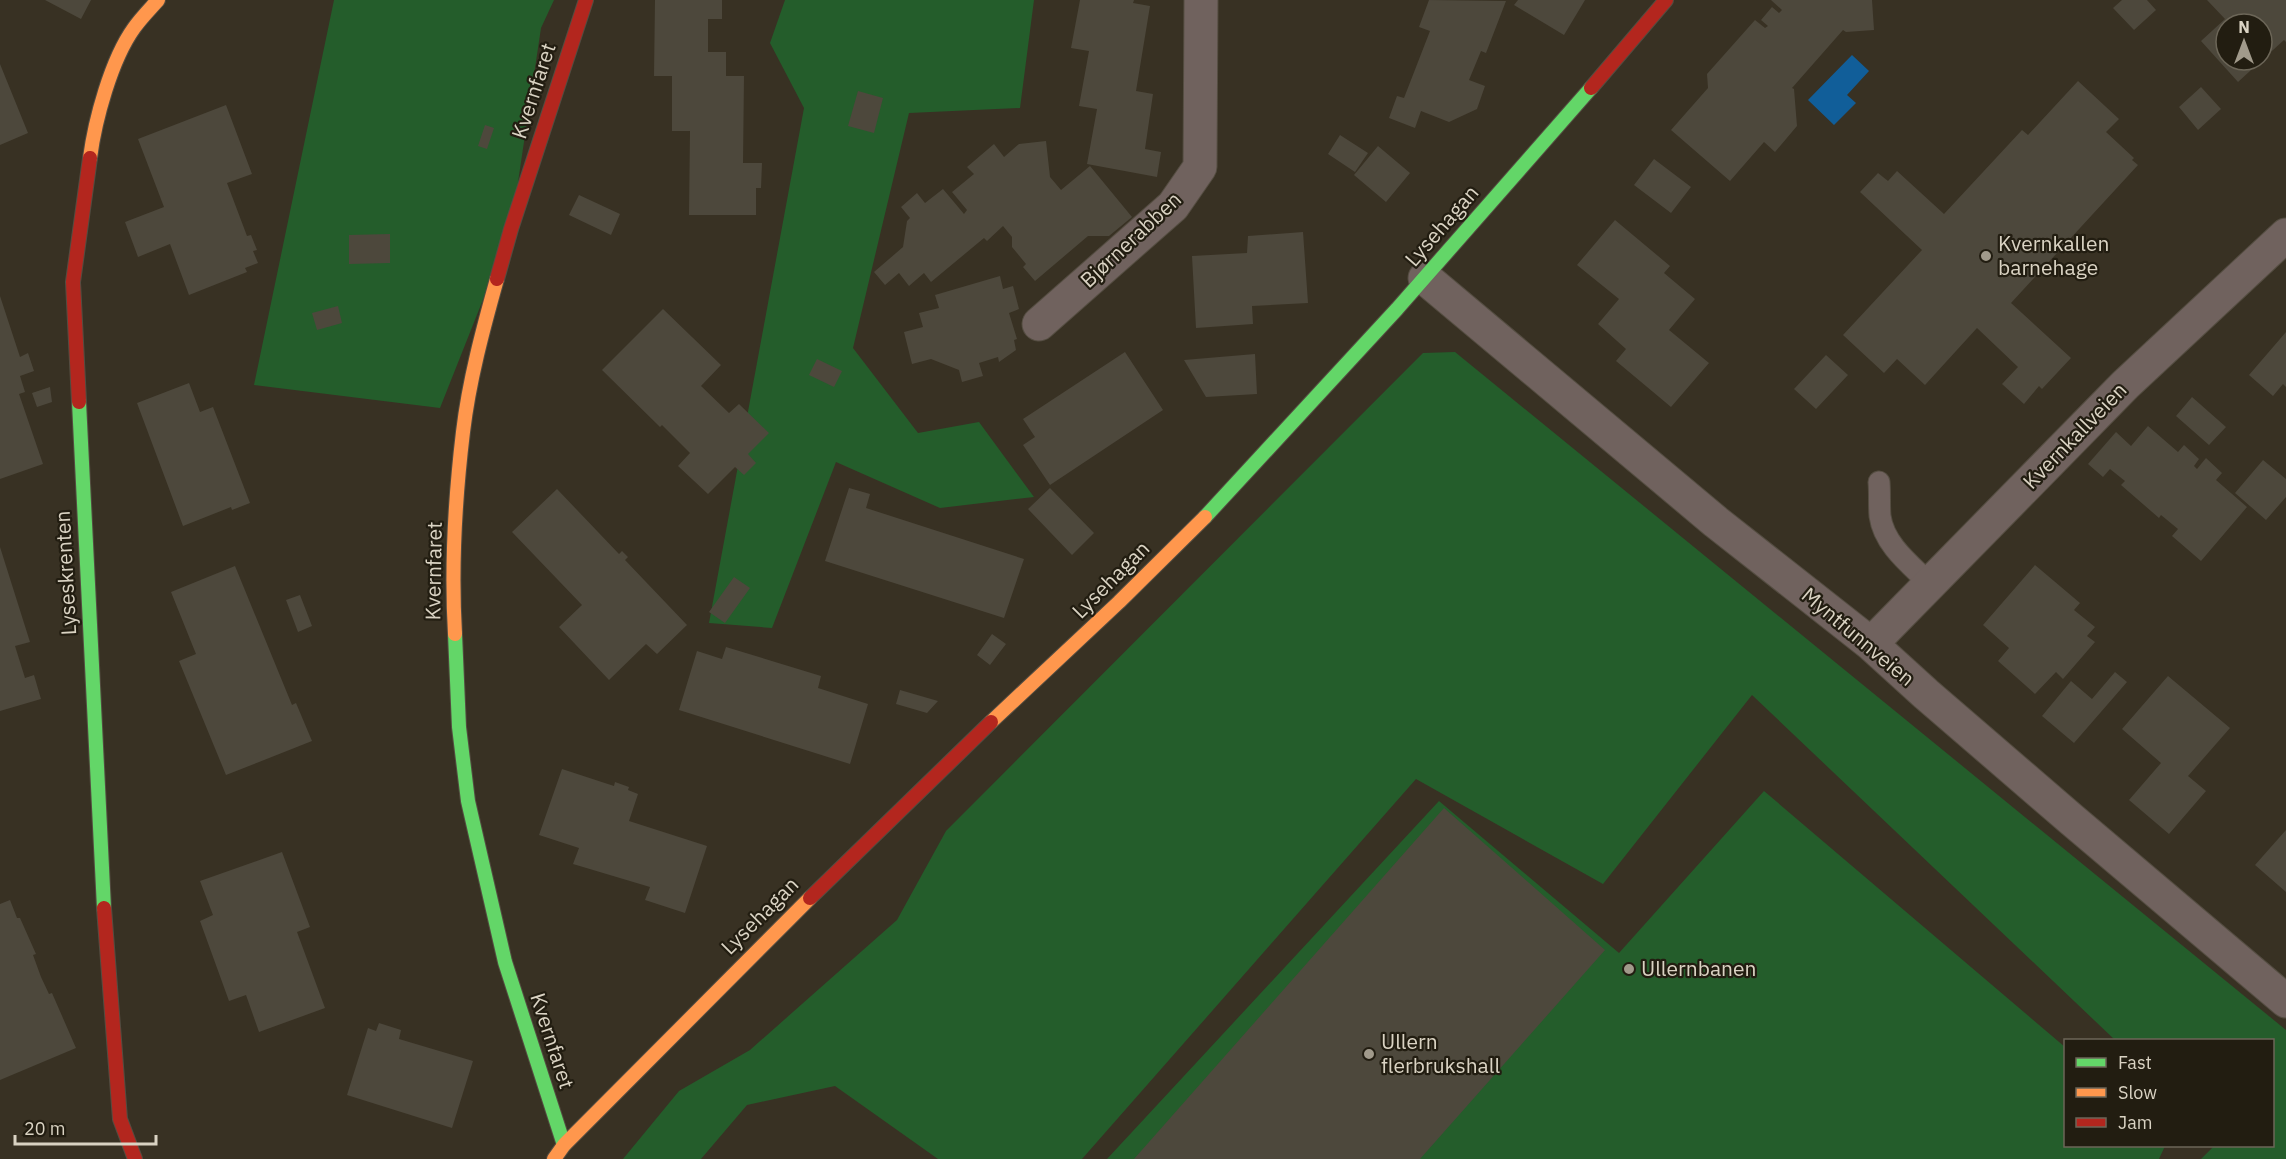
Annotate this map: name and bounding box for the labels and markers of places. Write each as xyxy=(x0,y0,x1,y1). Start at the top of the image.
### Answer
place label: Kvernkallen barnehage xyxy=(1998,229,2109,281)
marker: Kvernkallen barnehage xyxy=(1979,249,1993,263)
place label: Ullernbanen xyxy=(1641,954,1757,982)
marker: Ullernbanen xyxy=(1622,962,1636,976)
place label: Ullern flerbrukshall xyxy=(1381,1027,1500,1079)
marker: Ullern flerbrukshall xyxy=(1362,1047,1376,1061)

